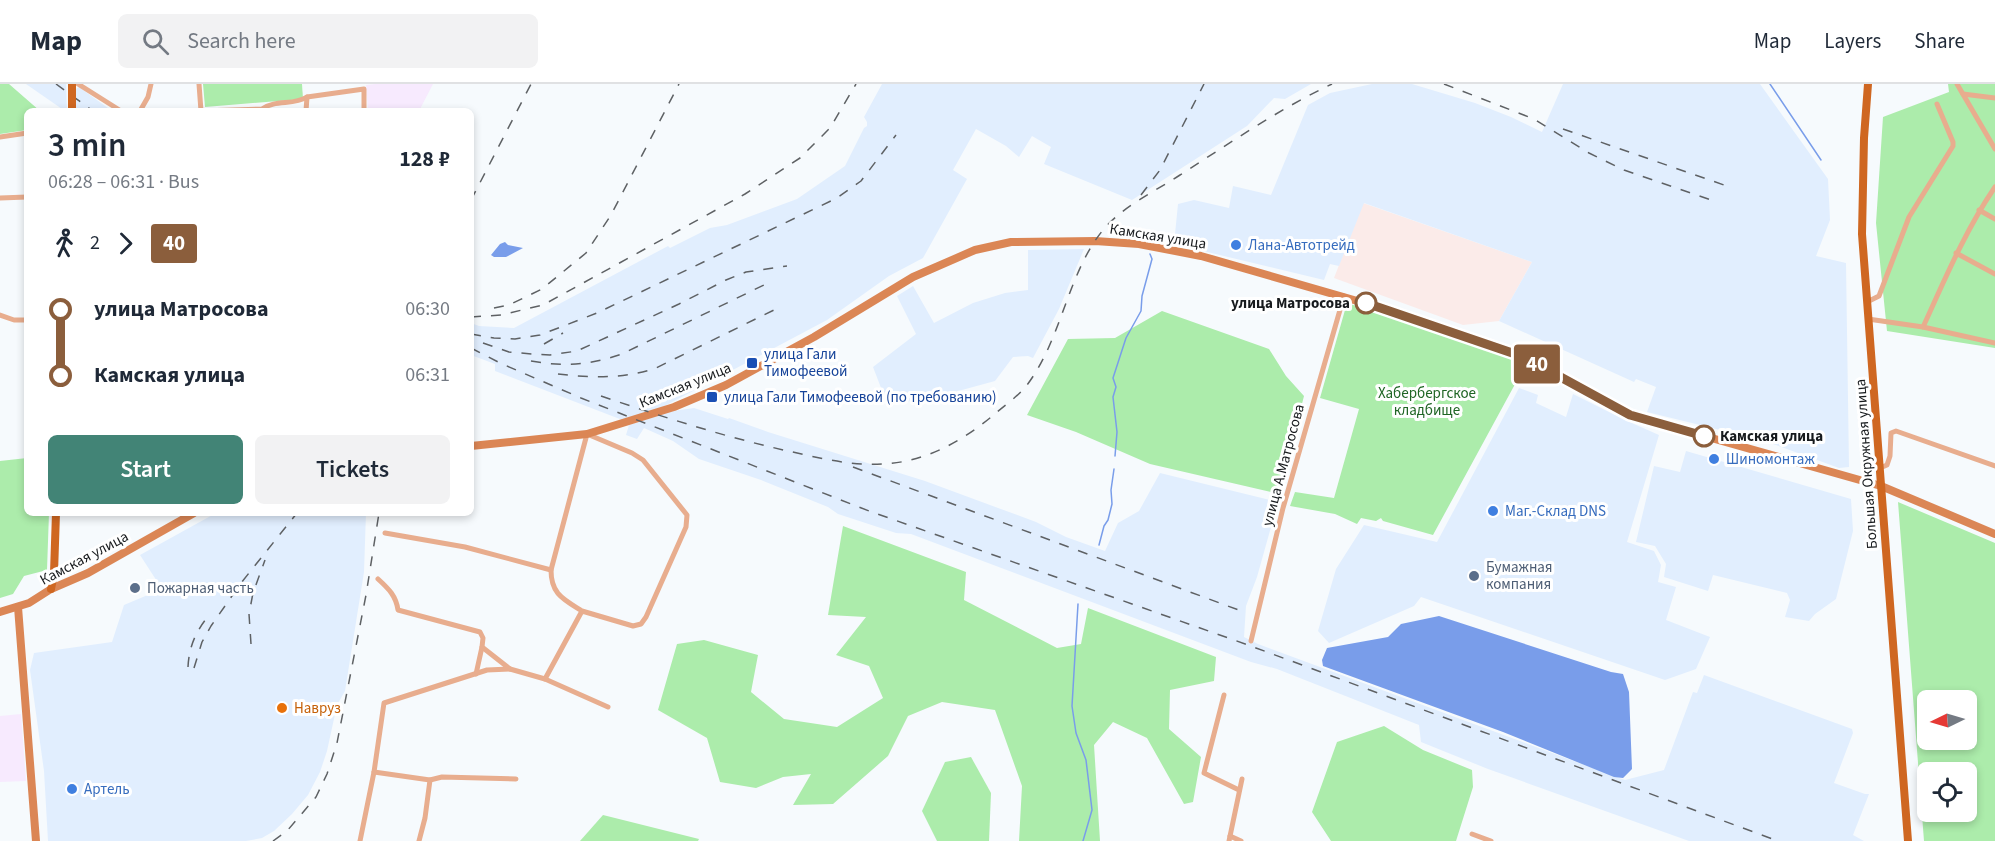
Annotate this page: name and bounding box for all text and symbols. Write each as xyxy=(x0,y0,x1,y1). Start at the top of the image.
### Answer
search box xyxy=(118,14,538,68)
text: Map xyxy=(30,21,82,61)
icon: search xyxy=(139,25,172,58)
text: Search here xyxy=(187,25,296,57)
text: Map xyxy=(1754,26,1791,56)
text: Layers xyxy=(1824,26,1881,56)
text: Share xyxy=(1914,26,1965,56)
text: 3 min xyxy=(48,122,126,169)
text: 128 ₽ xyxy=(399,143,450,175)
text: 06:28 – 06:31 · Bus xyxy=(48,168,199,196)
street label: Камская улица xyxy=(1108,218,1208,254)
icon: walk xyxy=(48,227,81,260)
icon: forward xyxy=(109,227,142,260)
text: 40 xyxy=(163,228,185,258)
text: 2 xyxy=(90,229,100,257)
place label: Лана-Автотрейд xyxy=(1248,235,1355,256)
marker: Лана-Автотрейд xyxy=(1229,238,1243,252)
marker: улица Матросова xyxy=(1355,292,1377,314)
text: улица Матросова xyxy=(94,293,269,325)
place label: улица Матросова xyxy=(1231,293,1350,314)
text: 06:30 xyxy=(405,295,450,323)
place label: улица Гали Тимофеевой xyxy=(764,344,848,382)
line badge: 40 xyxy=(1510,344,1564,384)
text: 40 xyxy=(1526,349,1548,379)
marker: улица Гали Тимофеевой xyxy=(745,356,759,370)
street label: Камская улица xyxy=(636,357,734,413)
text: Камская улица xyxy=(94,359,245,391)
text: 06:31 xyxy=(405,361,450,389)
street label: Большая Окружная улица xyxy=(1850,378,1883,550)
park label: Хабербергское кладбище xyxy=(1378,383,1476,421)
place label: улица Гали Тимофеевой (по требованию) xyxy=(724,387,997,408)
marker: улица Гали Тимофеевой (по требованию) xyxy=(705,390,719,404)
street label: улица А.Матросова xyxy=(1257,402,1310,529)
marker: Камская улица xyxy=(1693,425,1715,447)
place label: Камская улица xyxy=(1720,426,1823,447)
button: Start xyxy=(48,435,243,504)
button: Tickets xyxy=(255,435,450,504)
place label: Шиномонтаж xyxy=(1726,449,1815,470)
marker: Шиномонтаж xyxy=(1707,452,1721,466)
place label: Маг.-Склад DNS xyxy=(1505,501,1606,522)
marker: Маг.-Склад DNS xyxy=(1486,504,1500,518)
street label: Камская улица xyxy=(36,526,132,591)
place label: Бумажная компания xyxy=(1486,557,1553,595)
marker: Бумажная компания xyxy=(1467,569,1481,583)
place label: Пожарная часть xyxy=(147,578,254,599)
marker: Пожарная часть xyxy=(128,581,142,595)
north arrow xyxy=(1917,690,1977,750)
map controls xyxy=(1917,690,1977,822)
place label: Навруз xyxy=(294,698,341,719)
marker: Навруз xyxy=(275,701,289,715)
button: locate xyxy=(1917,762,1977,822)
place label: Артель xyxy=(84,779,130,800)
marker: Артель xyxy=(65,782,79,796)

